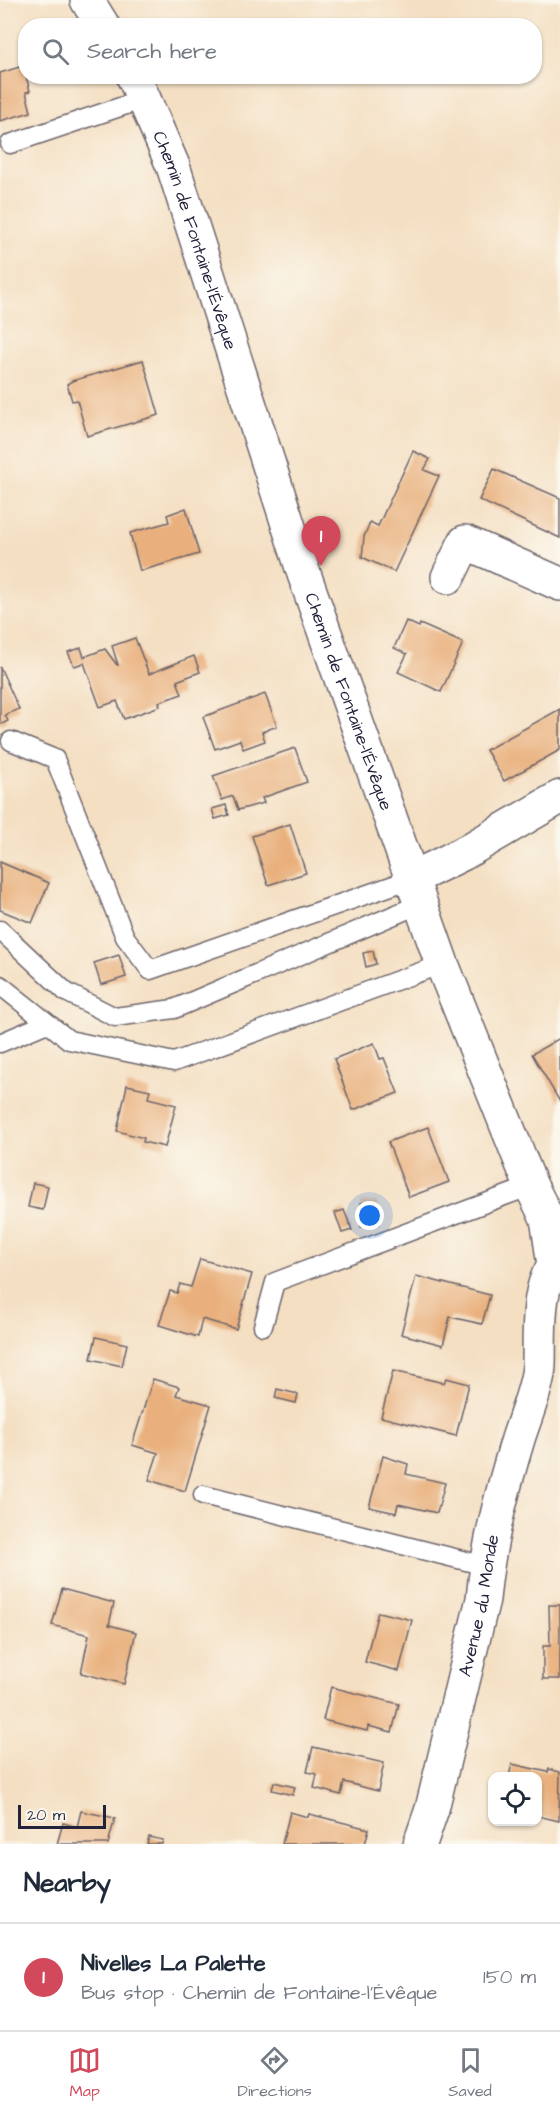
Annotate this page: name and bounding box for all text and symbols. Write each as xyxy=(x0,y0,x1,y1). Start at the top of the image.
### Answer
search box xyxy=(18,18,542,84)
icon: search xyxy=(39,35,72,68)
text: Search here xyxy=(87,36,217,67)
street label: Chemin de Fontaine-l'Évêque xyxy=(146,127,243,353)
pin: 1 xyxy=(302,516,340,566)
street label: Chemin de Fontaine-l'Évêque xyxy=(299,589,399,814)
your location xyxy=(355,1201,384,1230)
street label: Avenue du Monde xyxy=(453,1532,506,1679)
map controls xyxy=(488,1772,542,1826)
button: locate xyxy=(488,1772,542,1826)
scale bar xyxy=(18,1802,106,1830)
text: 20 m xyxy=(27,1804,65,1826)
text: Nearby xyxy=(24,1865,111,1901)
text: Nivelles La Palette xyxy=(81,1948,266,1979)
text: 1 xyxy=(42,1963,45,1991)
text: 150 m xyxy=(483,1963,536,1991)
text: Bus stop · Chemin de Fontaine-l'Évêque xyxy=(81,1979,437,2007)
tab: Map xyxy=(68,2044,101,2102)
tab: Directions xyxy=(238,2044,312,2102)
tab: Saved xyxy=(448,2044,492,2102)

